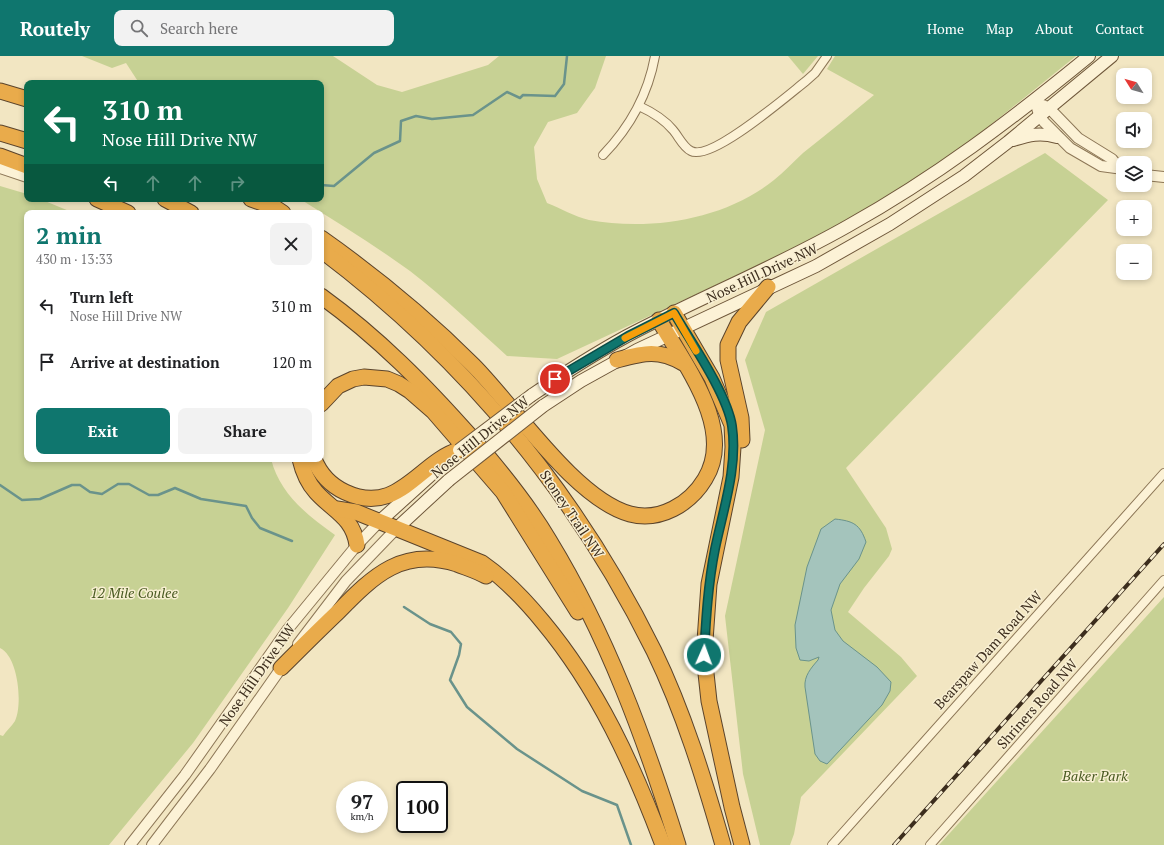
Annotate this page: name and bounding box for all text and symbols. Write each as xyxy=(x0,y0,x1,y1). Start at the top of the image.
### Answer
search box xyxy=(114,10,394,46)
text: Routely xyxy=(20,16,90,41)
icon: search xyxy=(128,17,150,39)
text: Search here xyxy=(160,18,238,38)
text: Home xyxy=(927,19,964,38)
text: Map xyxy=(986,19,1013,38)
text: About xyxy=(1035,19,1073,38)
text: Contact xyxy=(1095,19,1144,38)
north arrow xyxy=(1116,68,1152,104)
map controls xyxy=(1116,68,1152,280)
text: 310 m xyxy=(102,91,183,128)
icon: left xyxy=(36,96,88,148)
button: sound xyxy=(1116,112,1152,148)
text: Nose Hill Drive NW xyxy=(102,127,257,151)
button: layers xyxy=(1116,156,1152,192)
icon: left xyxy=(100,172,122,194)
icon: ahead xyxy=(142,172,164,194)
icon: ahead xyxy=(184,172,206,194)
icon: right xyxy=(226,172,248,194)
button: + xyxy=(1116,200,1152,236)
text: 2 min xyxy=(36,219,102,251)
button: close xyxy=(270,223,312,265)
street label: Nose Hill Drive NW xyxy=(703,238,821,307)
button: − xyxy=(1116,244,1152,280)
text: 430 m · 13:33 xyxy=(36,250,113,268)
text: Turn left xyxy=(70,287,134,307)
icon: left xyxy=(36,295,58,317)
text: 310 m xyxy=(271,296,312,316)
text: Nose Hill Drive NW xyxy=(70,307,182,325)
icon: arrive xyxy=(36,351,58,373)
text: Arrive at destination xyxy=(70,352,220,372)
text: 120 m xyxy=(271,352,312,372)
pin xyxy=(538,362,572,396)
icon: arrive xyxy=(544,368,566,390)
street label: Nose Hill Drive NW xyxy=(427,391,533,482)
button: Exit xyxy=(36,408,170,454)
button: Share xyxy=(178,408,312,454)
street label: Stoney Trail NW xyxy=(536,466,609,562)
park label: 12 Mile Coulee xyxy=(90,583,178,602)
street label: Bearspaw Dam Road NW xyxy=(929,586,1047,713)
street label: Nose Hill Drive NW xyxy=(214,619,300,730)
position arrow xyxy=(683,634,725,676)
street label: Shriners Road NW xyxy=(992,654,1082,753)
park label: Baker Park xyxy=(1061,766,1128,785)
speed limit sign: 100 xyxy=(396,781,448,833)
text: 97 xyxy=(351,788,373,815)
text: km/h xyxy=(350,810,374,823)

